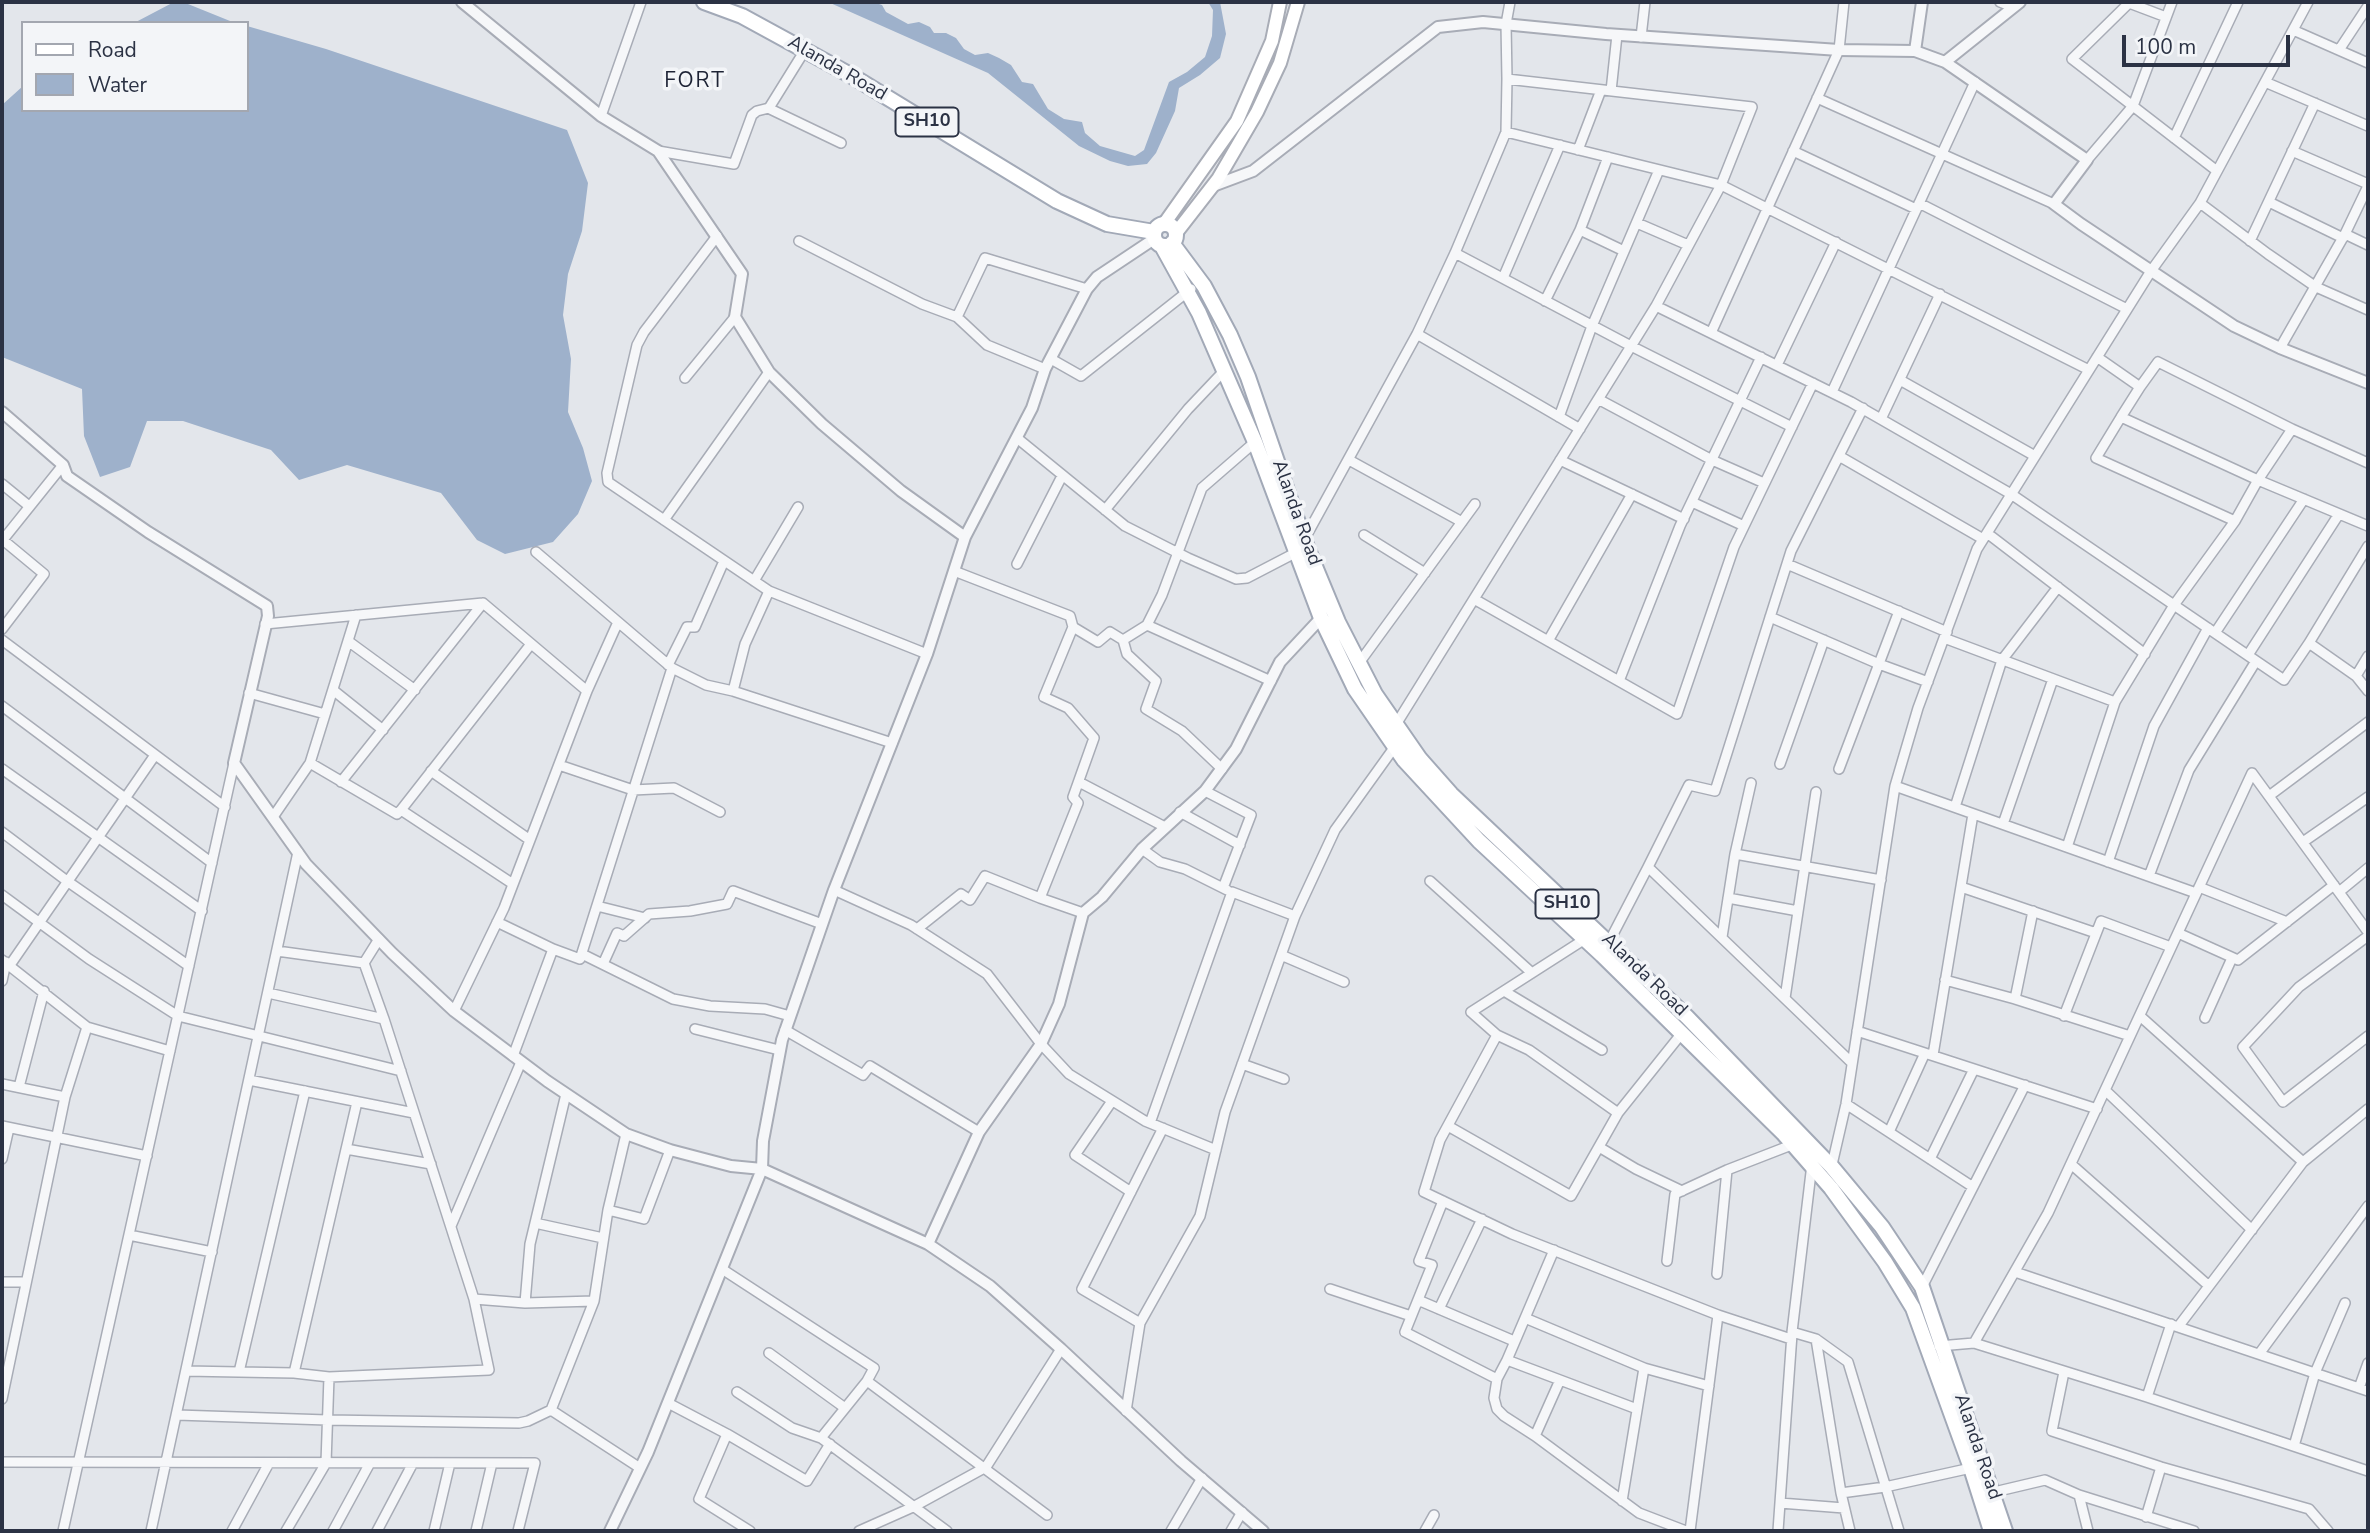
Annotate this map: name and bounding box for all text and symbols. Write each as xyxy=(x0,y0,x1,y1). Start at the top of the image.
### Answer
legend xyxy=(21,21,248,112)
scale bar xyxy=(2125,21,2293,65)
street label: Alanda Road xyxy=(783,31,891,107)
text: 100 m xyxy=(2135,33,2196,61)
text: Road xyxy=(88,36,137,64)
district label: FORT xyxy=(665,69,725,95)
text: Water xyxy=(88,71,147,99)
road number: SH10 xyxy=(895,107,958,136)
street label: Alanda Road xyxy=(1266,457,1326,569)
road number: SH10 xyxy=(1536,890,1598,918)
street label: Alanda Road xyxy=(1596,928,1692,1022)
street label: Alanda Road xyxy=(1948,1391,2006,1503)

